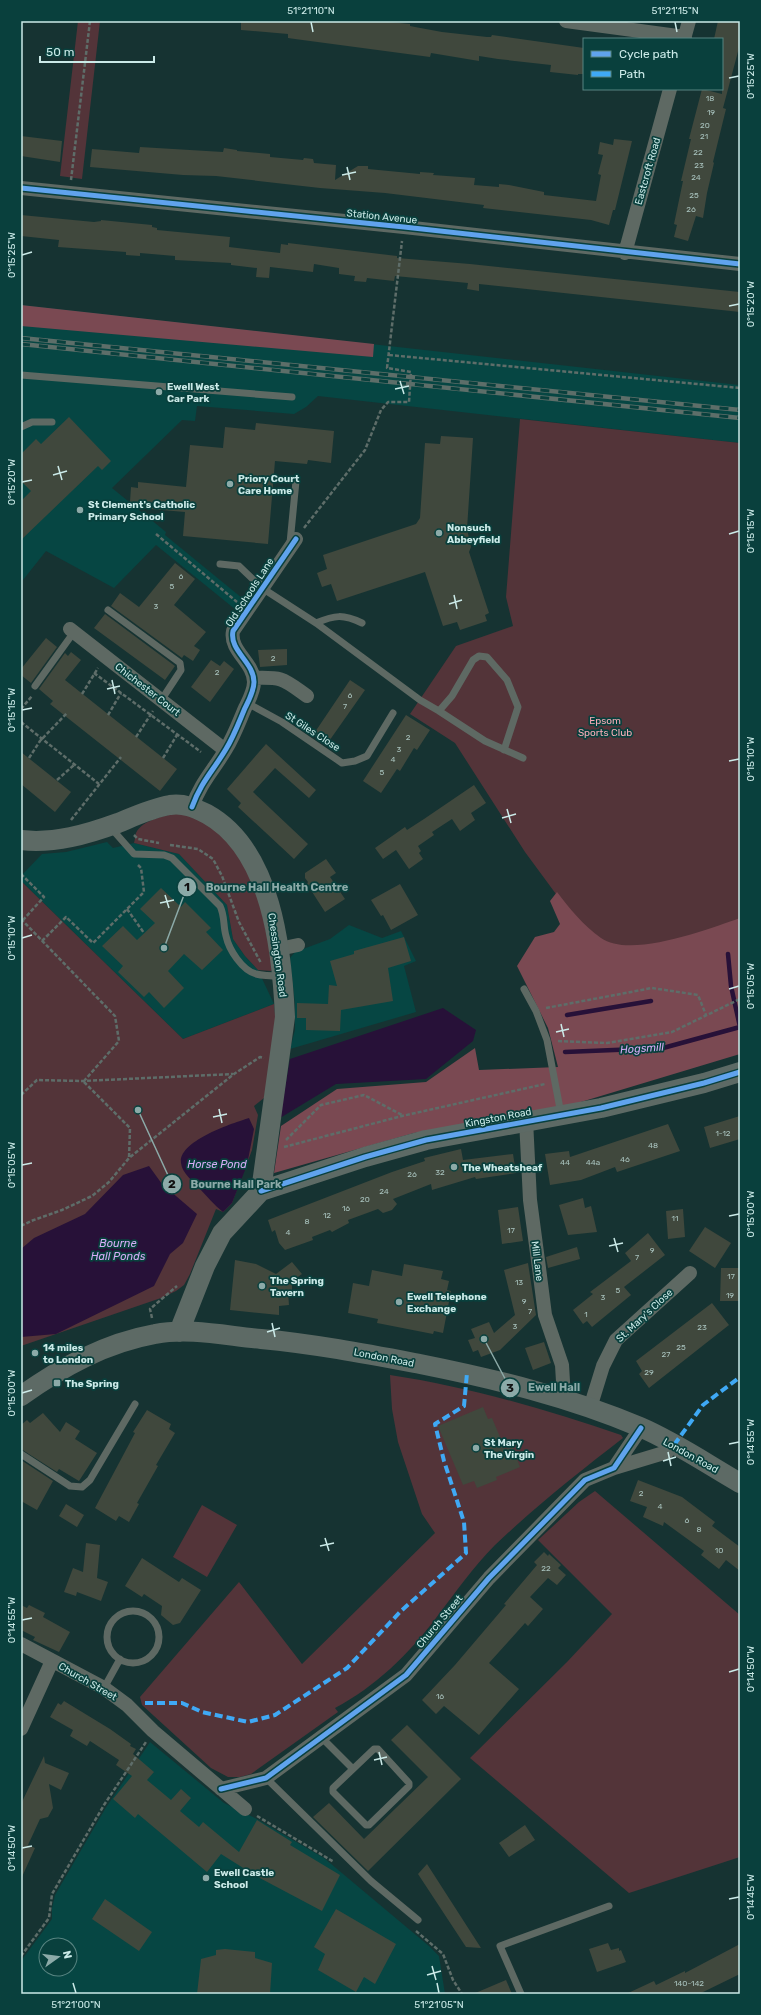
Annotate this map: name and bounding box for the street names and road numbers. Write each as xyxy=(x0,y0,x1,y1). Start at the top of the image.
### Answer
street label: Eastcroft Road xyxy=(633,136,663,206)
street label: Station Avenue xyxy=(346,207,418,227)
street label: Old Schools Lane xyxy=(223,556,277,629)
street label: Chichester Court xyxy=(113,661,182,719)
street label: St Giles Close xyxy=(283,710,342,754)
street label: Chessington Road xyxy=(265,912,289,998)
street label: Kingston Road xyxy=(464,1106,532,1130)
street label: Mill Lane xyxy=(529,1240,545,1282)
street label: St. Mary's Close xyxy=(614,1286,676,1345)
street label: London Road xyxy=(353,1346,415,1370)
street label: London Road xyxy=(661,1436,720,1476)
street label: Church Street xyxy=(414,1593,465,1651)
street label: Church Street xyxy=(56,1660,119,1703)

